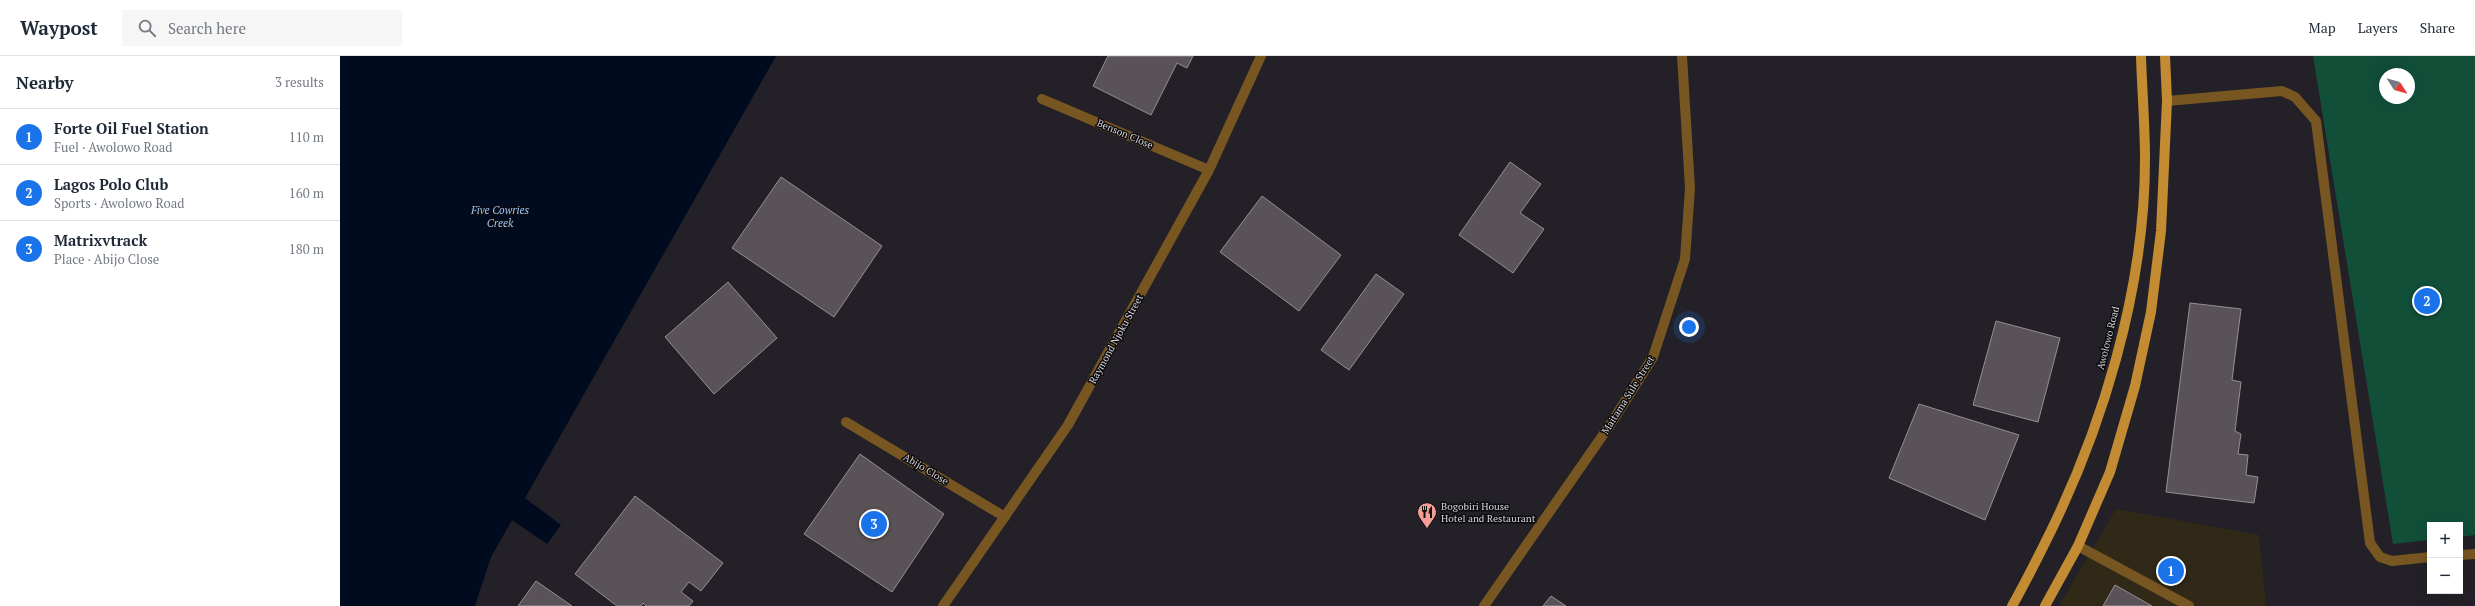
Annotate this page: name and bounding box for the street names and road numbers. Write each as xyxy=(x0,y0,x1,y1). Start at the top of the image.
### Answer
street label: Benson Close xyxy=(1095,116,1155,152)
street label: Raymond Njoku Street xyxy=(1086,292,1146,386)
street label: Awolowo Road xyxy=(2094,305,2122,371)
street label: Maitama Sule Street xyxy=(1599,353,1657,437)
street label: Abijo Close xyxy=(901,450,951,488)

